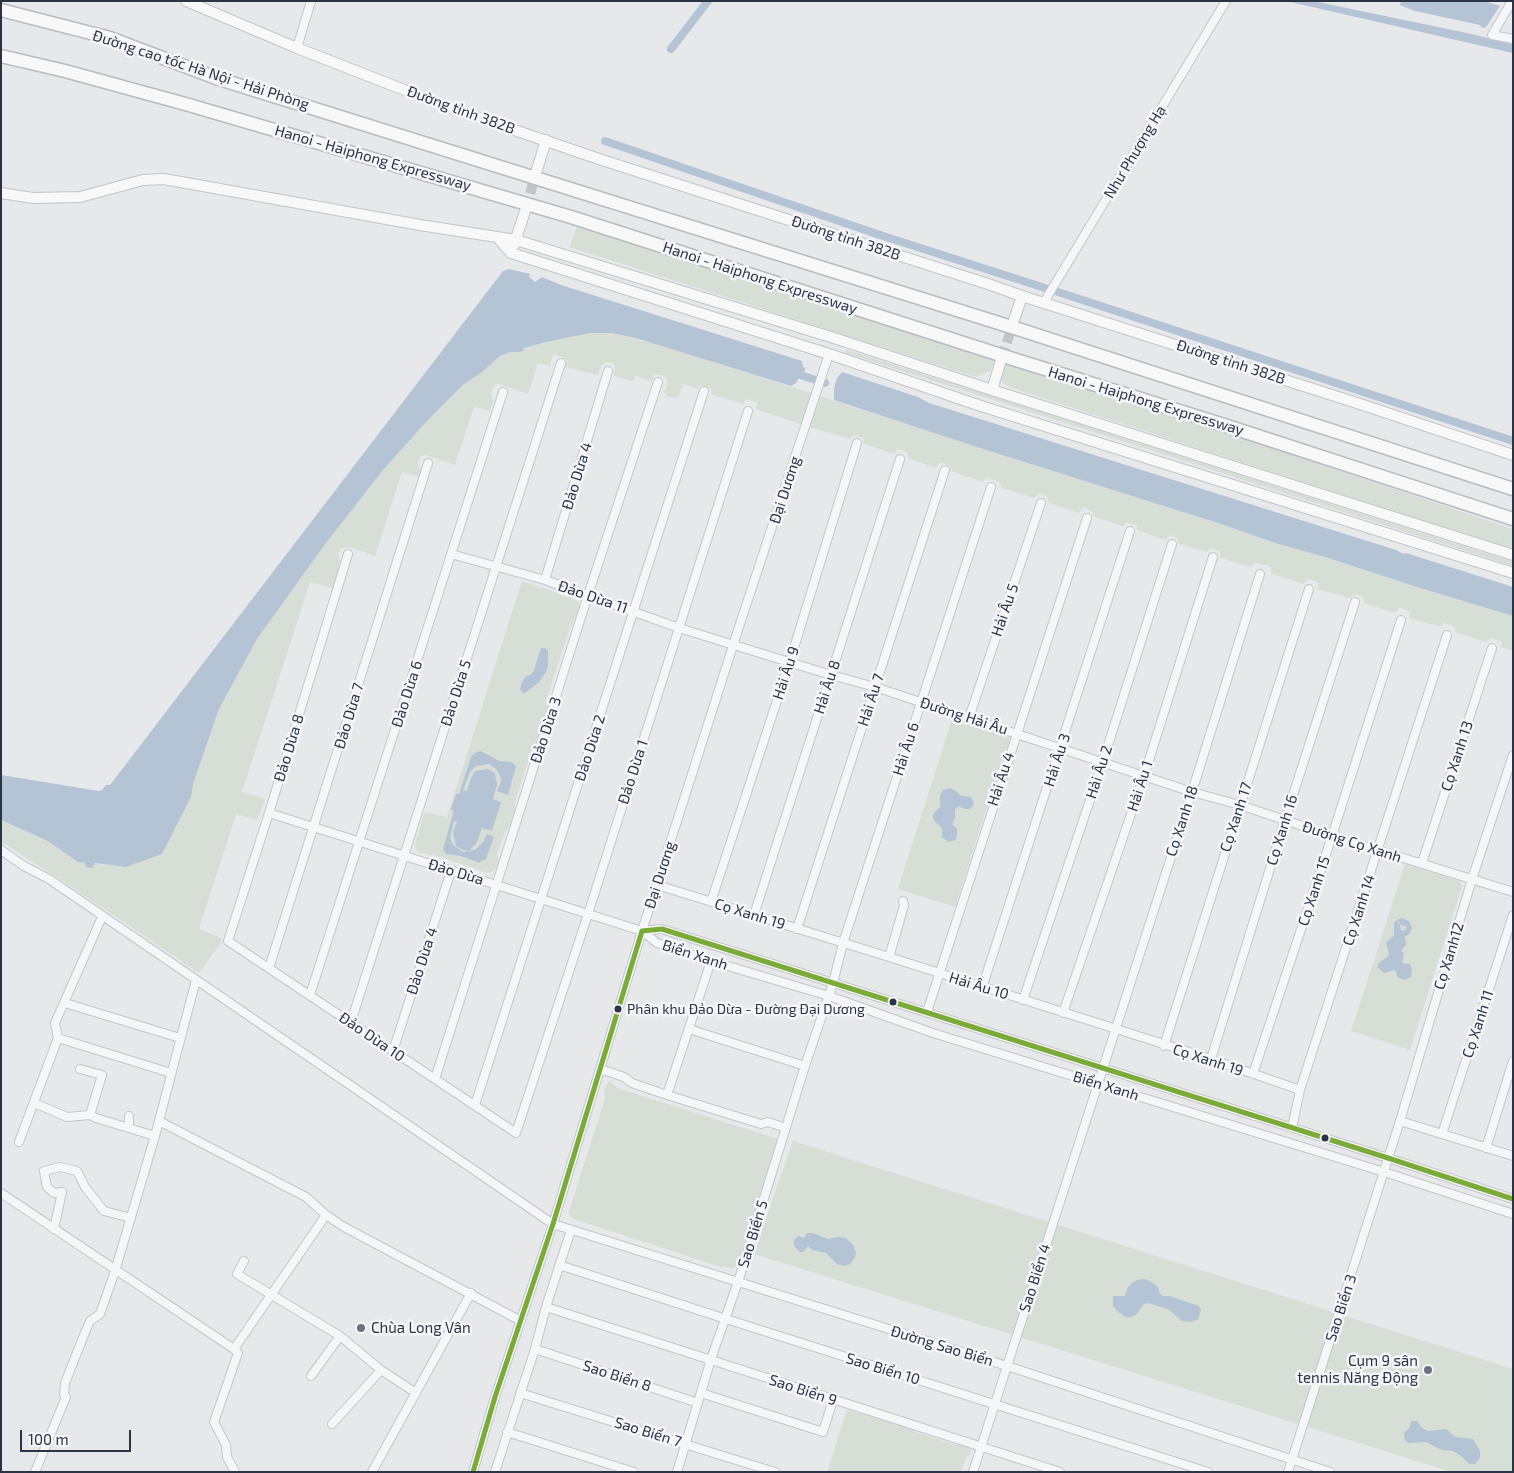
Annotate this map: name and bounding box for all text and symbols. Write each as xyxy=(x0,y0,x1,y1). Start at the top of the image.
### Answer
street label: Đường cao tốc Hà Nội - Hải Phòng xyxy=(90,26,312,114)
street label: Đường tỉnh 382B xyxy=(405,82,517,138)
street label: Như Phượng Hạ xyxy=(1100,102,1170,202)
street label: Hanoi - Haiphong Expressway xyxy=(273,121,473,195)
street label: Đường tỉnh 382B xyxy=(789,212,903,264)
street label: Hanoi - Haiphong Expressway xyxy=(660,238,860,318)
street label: Đường tỉnh 382B xyxy=(1174,336,1288,388)
street label: Hanoi - Haiphong Expressway xyxy=(1046,363,1246,439)
street label: Đảo Dừa 4 xyxy=(558,440,596,512)
street label: Đại Dương xyxy=(766,454,804,526)
street label: Đảo Dừa 11 xyxy=(556,577,630,617)
street label: Hải Âu 5 xyxy=(988,581,1022,639)
street label: Hải Âu 9 xyxy=(769,644,803,702)
street label: Đảo Dừa 6 xyxy=(388,658,426,730)
street label: Đảo Dừa 5 xyxy=(437,658,475,728)
street label: Hải Âu 8 xyxy=(810,658,844,716)
street label: Hải Âu 7 xyxy=(854,671,888,729)
street label: Đảo Dừa 7 xyxy=(330,681,368,751)
street label: Đường Hải Âu xyxy=(918,693,1010,739)
street label: Đảo Dừa 3 xyxy=(527,694,565,766)
street label: Đảo Dừa 8 xyxy=(270,712,308,784)
street label: Đảo Dừa 2 xyxy=(571,712,609,784)
street label: Cọ Xanh 13 xyxy=(1437,719,1477,793)
street label: Hải Âu 6 xyxy=(889,720,923,778)
street label: Hải Âu 3 xyxy=(1040,731,1074,789)
street label: Đảo Dừa 1 xyxy=(614,738,652,806)
street label: Hải Âu 2 xyxy=(1082,743,1116,801)
street label: Hải Âu 4 xyxy=(984,750,1018,808)
street label: Hải Âu 1 xyxy=(1123,758,1157,814)
street label: Cọ Xanh 17 xyxy=(1216,780,1256,854)
street label: Cọ Xanh 18 xyxy=(1162,783,1202,859)
street label: Cọ Xanh 16 xyxy=(1263,792,1301,868)
street label: Đường Cọ Xanh xyxy=(1300,817,1404,867)
street label: Đại Dương xyxy=(641,839,679,911)
street label: Cọ Xanh 15 xyxy=(1294,854,1334,928)
street label: Đảo Dừa xyxy=(426,855,486,889)
street label: Cọ Xanh 14 xyxy=(1339,872,1379,948)
street label: Cọ Xanh 19 xyxy=(712,895,788,933)
street label: Cọ Xanh12 xyxy=(1430,920,1468,992)
street label: Đảo Dừa 4 xyxy=(403,925,441,997)
street label: Biển Xanh xyxy=(660,936,730,974)
street label: Hải Âu 10 xyxy=(947,968,1011,1004)
street label: Cọ Xanh 11 xyxy=(1459,988,1497,1060)
unlabelled marker xyxy=(888,997,898,1007)
place label: Phân khu Đảo Dừa - Đường Đại Dương xyxy=(627,1001,865,1017)
marker: Phân khu Đảo Dừa - Đường Đại Dương xyxy=(613,1004,623,1014)
street label: Đảo Dừa 10 xyxy=(336,1008,408,1066)
street label: Cọ Xanh 19 xyxy=(1170,1040,1246,1080)
street label: Biển Xanh xyxy=(1071,1067,1141,1105)
unlabelled marker xyxy=(1320,1133,1330,1143)
street label: Sao Biển 5 xyxy=(734,1198,772,1270)
street label: Sao Biển 4 xyxy=(1015,1242,1055,1314)
street label: Sao Biển 3 xyxy=(1322,1272,1360,1344)
place label: Chùa Long Vân xyxy=(371,1319,471,1337)
marker: Chùa Long Vân xyxy=(355,1322,367,1334)
street label: Đường Sao Biển xyxy=(888,1322,996,1370)
street label: Sao Biển 10 xyxy=(844,1349,922,1389)
place label: Cụm 9 sân tennis Năng Động xyxy=(1297,1352,1418,1387)
street label: Sao Biển 8 xyxy=(581,1357,653,1395)
marker: Cụm 9 sân tennis Năng Động xyxy=(1422,1364,1434,1376)
street label: Sao Biển 9 xyxy=(767,1371,839,1409)
street label: Sao Biển 7 xyxy=(612,1413,684,1451)
scale bar xyxy=(22,1420,134,1452)
text: 100 m xyxy=(28,1430,69,1448)

